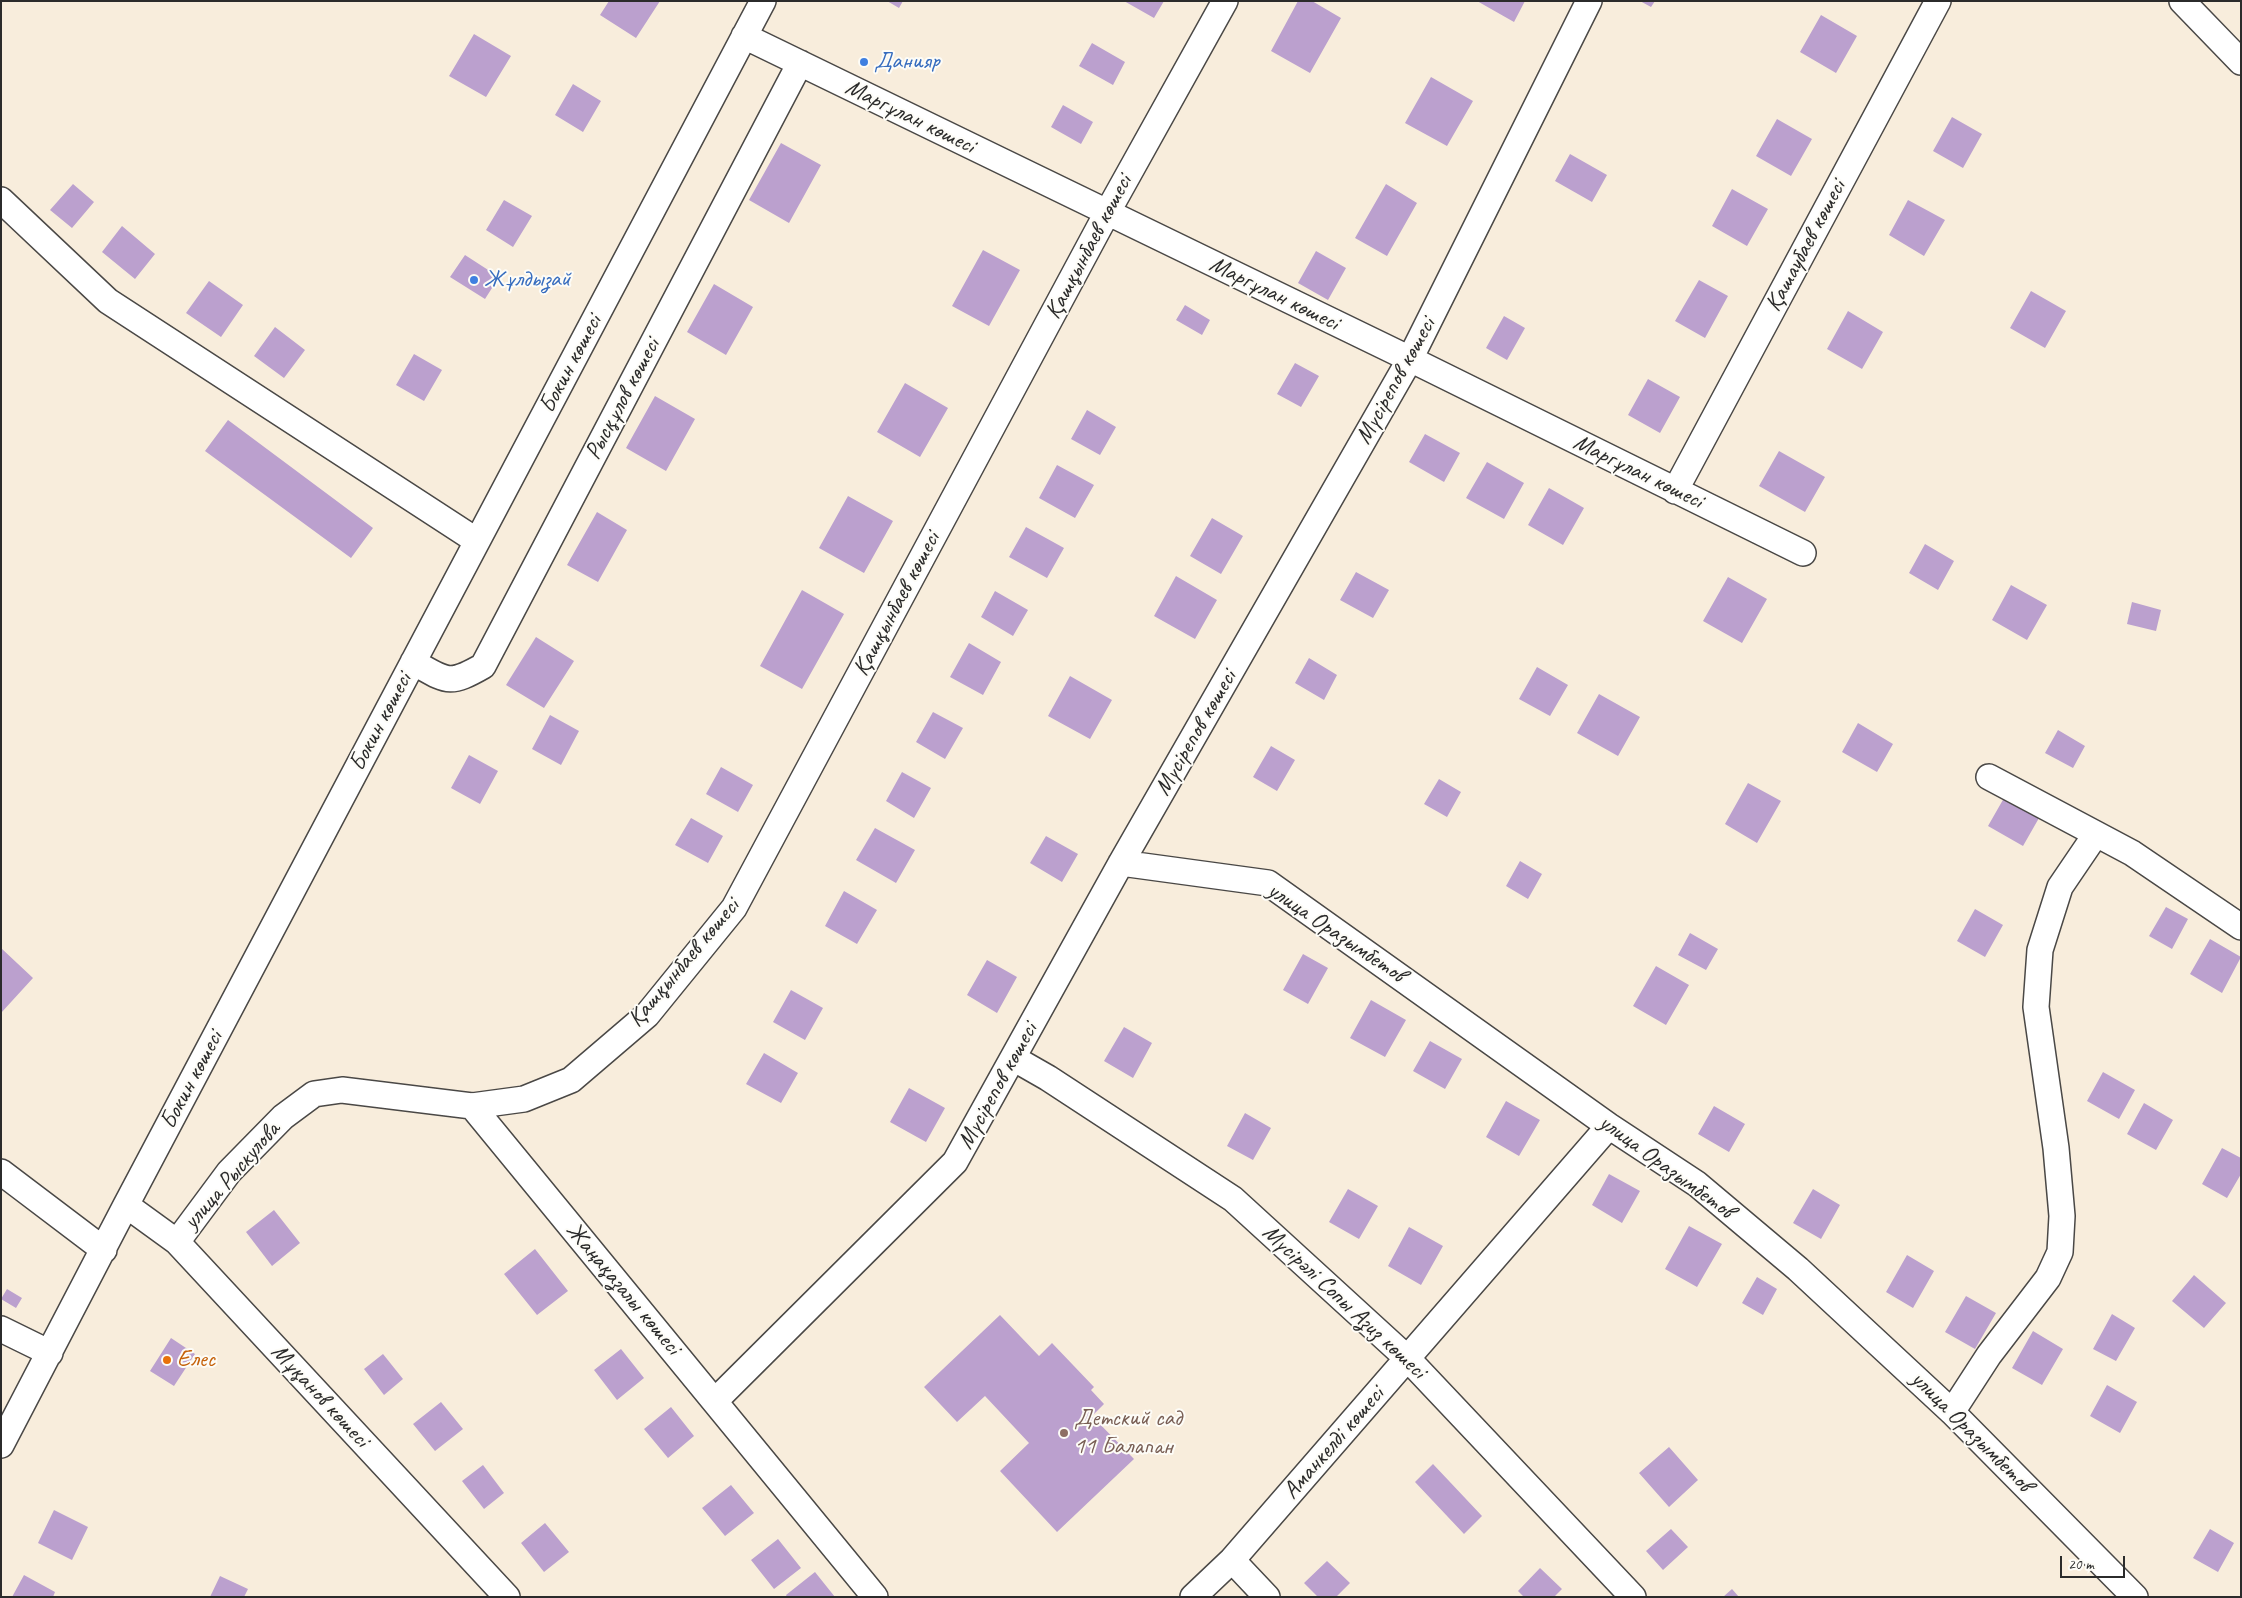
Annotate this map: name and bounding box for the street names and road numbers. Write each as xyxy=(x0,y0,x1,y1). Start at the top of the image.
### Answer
street label: Маргұлан көшесі xyxy=(840,73,980,161)
street label: Қашқынбаев көшесі xyxy=(1039,170,1139,324)
street label: Қашаубаев көшесі xyxy=(1759,175,1853,317)
street label: Маргұлан көшесі xyxy=(1204,250,1344,338)
street label: Бокин көшесі xyxy=(533,310,609,418)
street label: Мүсірепов көшесі xyxy=(1350,313,1442,449)
street label: Рысқұлов көшесі xyxy=(579,333,667,465)
street label: Маргұлан көшесі xyxy=(1568,428,1708,516)
street label: Қашқынбаев көшесі xyxy=(847,527,947,681)
street label: Мүсірепов көшесі xyxy=(1149,665,1243,801)
street label: Бокин көшесі xyxy=(343,668,419,776)
street label: улица Оразымбетов xyxy=(1262,876,1410,990)
street label: Қашқынбаев көшесі xyxy=(622,893,746,1033)
street label: Мүсірепов көшесі xyxy=(952,1018,1044,1154)
street label: Бокин көшесі xyxy=(154,1026,230,1134)
street label: улица Оразымбетов xyxy=(1593,1108,1739,1226)
street label: улица Рыскулова xyxy=(178,1116,286,1236)
street label: Жаңақазалы көшесі xyxy=(559,1217,687,1361)
street label: Мүсірәлі Сопы Азиз көшесі xyxy=(1256,1219,1432,1385)
street label: Мұқанов көшесі xyxy=(265,1338,375,1454)
street label: улица Оразымбетов xyxy=(1904,1365,2038,1499)
street label: Аманкелді көшесі xyxy=(1277,1381,1391,1505)

